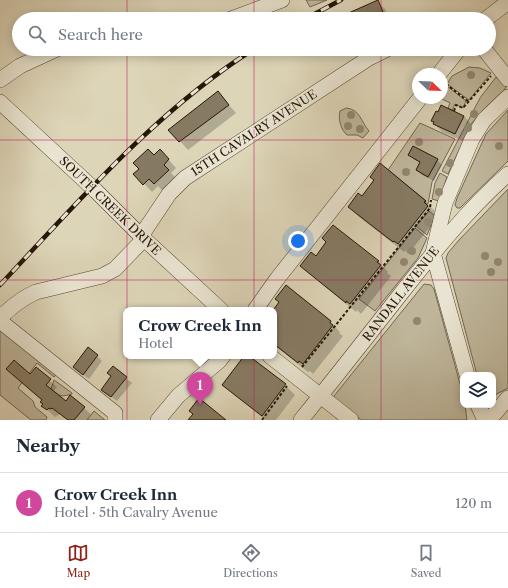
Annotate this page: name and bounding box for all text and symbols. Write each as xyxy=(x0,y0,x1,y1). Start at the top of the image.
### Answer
search box xyxy=(12,12,496,56)
icon: search xyxy=(26,23,48,45)
text: Search here xyxy=(58,25,143,44)
north arrow xyxy=(412,68,448,104)
street label: 15TH CAVALRY AVENUE xyxy=(188,86,319,179)
street label: SOUTH CREEK DRIVE xyxy=(56,153,164,258)
your location xyxy=(288,231,308,251)
street label: RANDALL AVENUE xyxy=(359,243,442,344)
popup xyxy=(123,307,277,359)
text: Crow Creek Inn xyxy=(138,316,262,335)
text: Hotel xyxy=(138,335,173,351)
pin: 1 xyxy=(187,372,213,405)
map controls xyxy=(460,372,496,408)
button: layers xyxy=(460,372,496,408)
text: Nearby xyxy=(16,436,80,456)
text: Crow Creek Inn xyxy=(54,485,177,504)
text: 1 xyxy=(26,495,32,511)
text: 120 m xyxy=(455,495,492,511)
text: Hotel · 5th Cavalry Avenue xyxy=(54,504,218,520)
tab: Map xyxy=(67,542,90,580)
tab: Directions xyxy=(223,542,278,580)
tab: Saved xyxy=(411,542,441,580)

